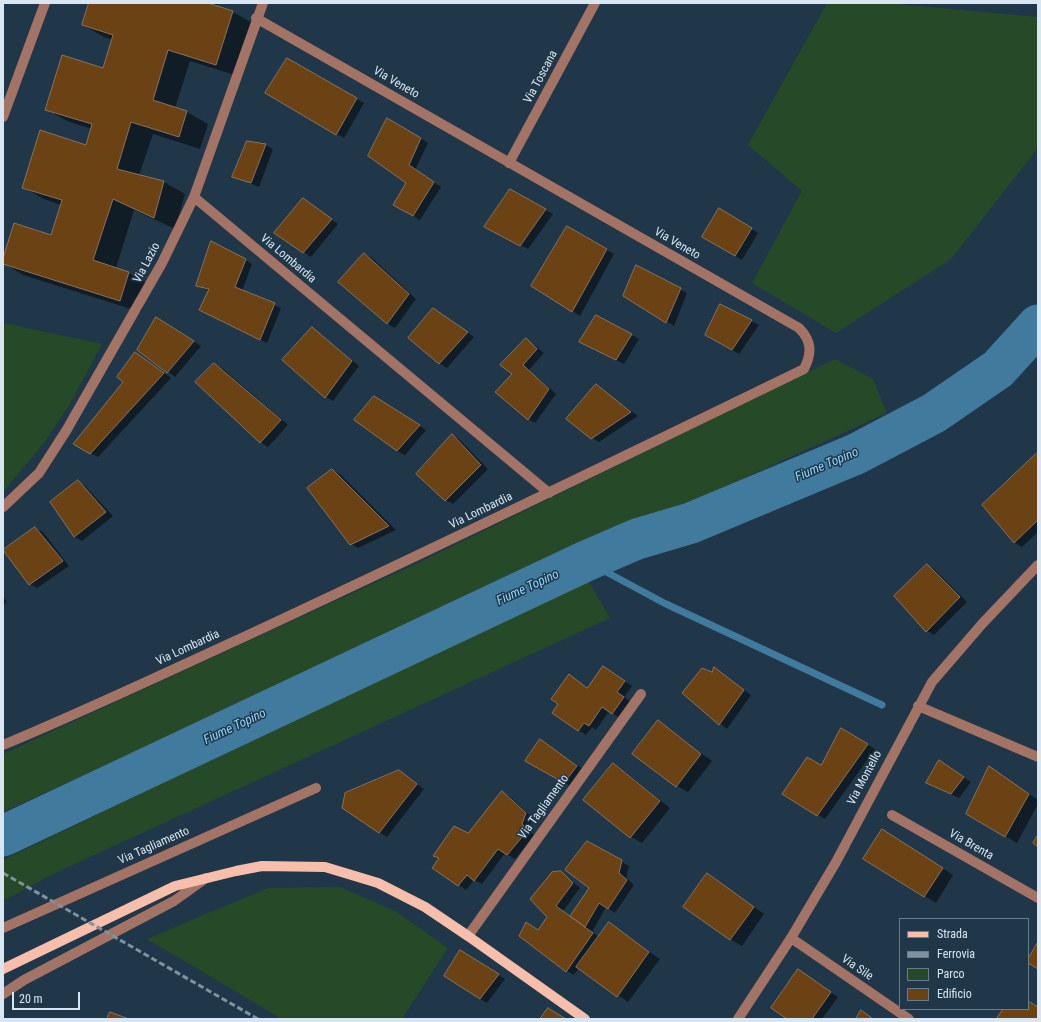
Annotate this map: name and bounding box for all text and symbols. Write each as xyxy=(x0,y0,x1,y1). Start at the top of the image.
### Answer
street label: Via Toscana xyxy=(521,48,561,106)
street label: Via Veneto xyxy=(370,64,422,102)
street label: Via Veneto xyxy=(651,225,703,263)
street label: Via Lombardia xyxy=(257,231,319,287)
street label: Via Lazio xyxy=(130,240,164,286)
water label: Fiume Topino xyxy=(793,445,861,485)
street label: Via Lombardia xyxy=(447,490,515,532)
water label: Fiume Topino xyxy=(494,567,562,609)
street label: Via Lombardia xyxy=(154,627,222,669)
water label: Fiume Topino xyxy=(201,706,269,748)
street label: Via Montello xyxy=(845,748,885,808)
street label: Via Tagliamento xyxy=(516,772,572,842)
street label: Via Tagliamento xyxy=(116,824,192,868)
street label: Via Brenta xyxy=(946,827,996,863)
legend xyxy=(899,918,1029,1010)
text: Strada xyxy=(937,927,968,941)
text: Ferrovia xyxy=(937,947,975,961)
street label: Via Sile xyxy=(838,952,876,984)
text: Parco xyxy=(937,967,964,981)
scale bar xyxy=(14,984,82,1010)
text: Edificio xyxy=(937,987,972,1001)
text: 20 m xyxy=(19,992,43,1006)

